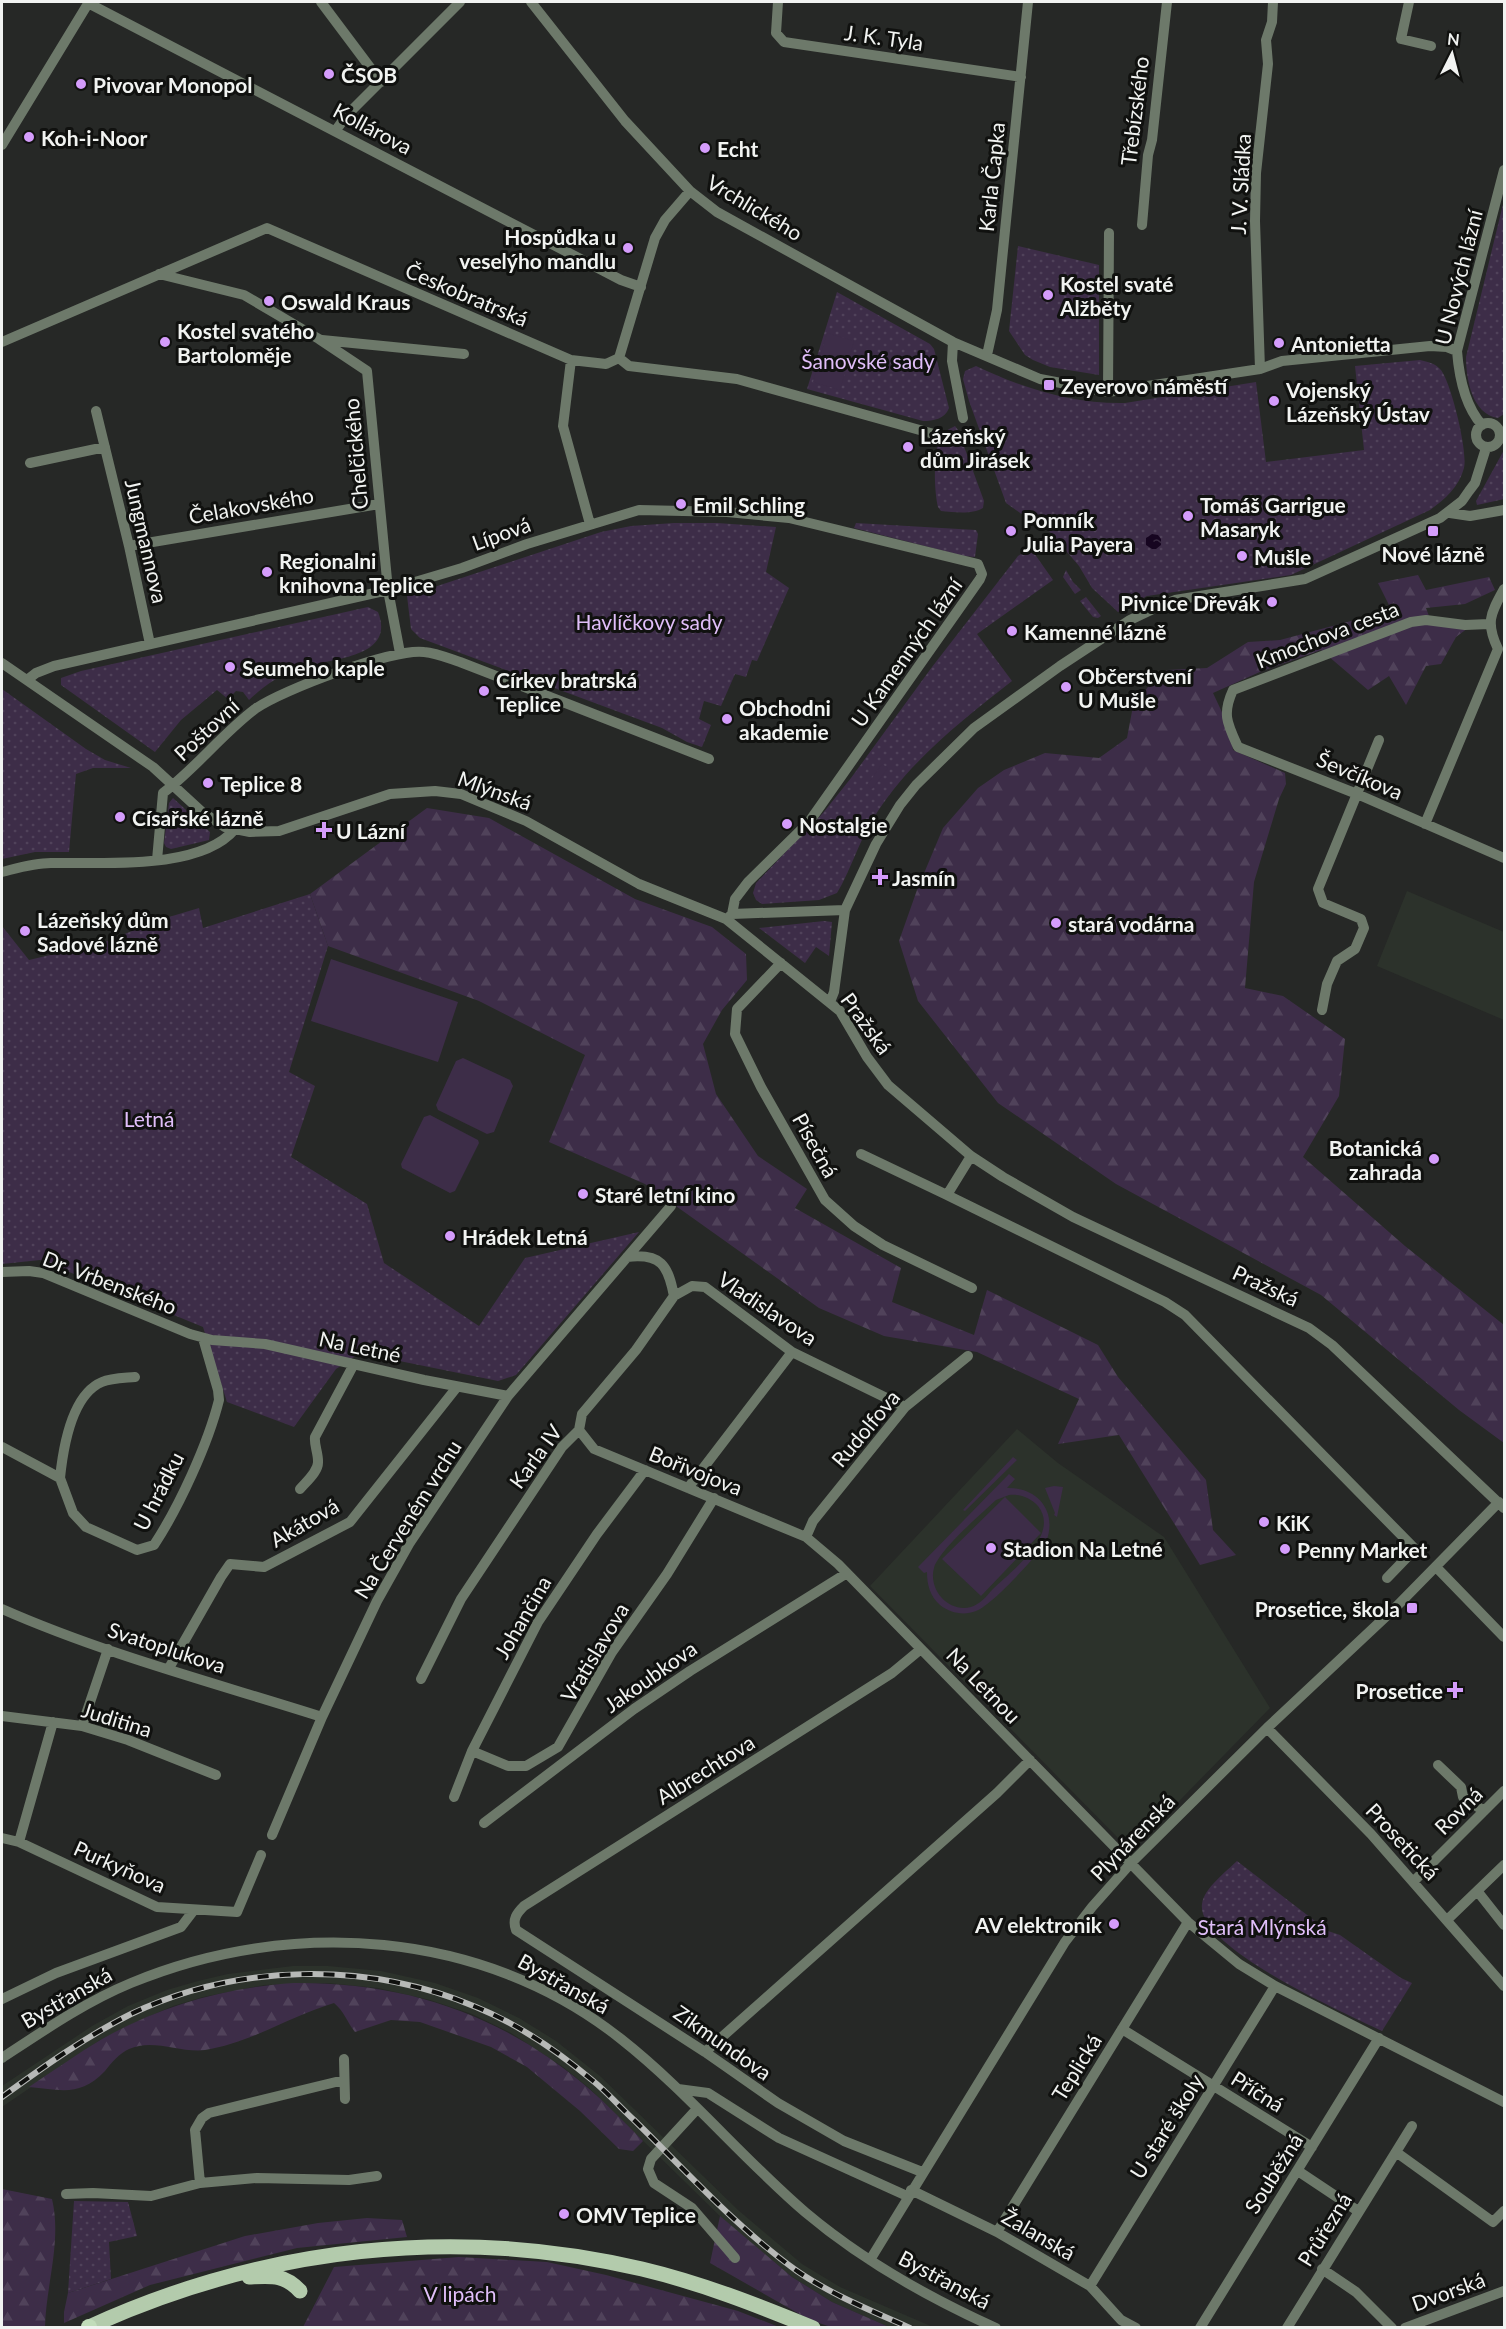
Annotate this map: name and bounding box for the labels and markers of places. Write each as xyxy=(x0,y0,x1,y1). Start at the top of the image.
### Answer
place label: ČSOB xyxy=(341,62,397,87)
marker: ČSOB xyxy=(322,67,336,81)
place label: Pivovar Monopol xyxy=(93,72,252,97)
marker: Pivovar Monopol xyxy=(74,77,88,91)
place label: Koh-i-Noor xyxy=(41,125,148,150)
marker: Koh-i-Noor xyxy=(22,130,36,144)
place label: Echt xyxy=(717,136,758,161)
marker: Echt xyxy=(698,141,712,155)
place label: Hospůdka u veselýho mandlu xyxy=(459,224,616,273)
marker: Hospůdka u veselýho mandlu xyxy=(621,241,635,255)
place label: Kostel svaté Alžběty xyxy=(1059,271,1174,320)
marker: Kostel svaté Alžběty xyxy=(1041,288,1055,302)
place label: Oswald Kraus xyxy=(281,289,410,314)
marker: Oswald Kraus xyxy=(262,294,276,308)
place label: Kostel svatého Bartoloměje xyxy=(177,318,314,367)
place label: Antonietta xyxy=(1290,331,1391,356)
marker: Kostel svatého Bartoloměje xyxy=(158,335,172,349)
marker: Antonietta xyxy=(1272,336,1286,350)
place label: Zeyerovo náměstí xyxy=(1061,373,1229,398)
place label: Vojenský Lázeňský Ústav xyxy=(1285,377,1430,426)
marker: Zeyerovo náměstí xyxy=(1042,378,1056,392)
marker: Vojenský Lázeňský Ústav xyxy=(1267,394,1281,408)
place label: Lázeňský dům Jirásek xyxy=(920,423,1031,472)
marker: Lázeňský dům Jirásek xyxy=(901,440,915,454)
place label: Emil Schling xyxy=(693,492,805,517)
place label: Tomáš Garrigue Masaryk xyxy=(1200,492,1346,541)
marker: Emil Schling xyxy=(674,497,688,511)
place label: Pomník Julia Payera xyxy=(1023,507,1133,556)
marker: Tomáš Garrigue Masaryk xyxy=(1181,509,1195,523)
marker: Pomník Julia Payera xyxy=(1004,524,1018,538)
marker: Nové lázně xyxy=(1426,524,1440,538)
place label: Nové lázně xyxy=(1381,541,1485,566)
place label: Mušle xyxy=(1254,544,1311,569)
place label: Regionalni knihovna Teplice xyxy=(279,548,434,597)
marker: Mušle xyxy=(1235,549,1249,563)
marker: Regionalni knihovna Teplice xyxy=(260,565,274,579)
place label: Pivnice Dřevák xyxy=(1120,590,1261,615)
marker: Pivnice Dřevák xyxy=(1265,595,1279,609)
place label: Kamenné lázně xyxy=(1024,619,1166,644)
marker: Kamenné lázně xyxy=(1005,624,1019,638)
place label: Seumeho kaple xyxy=(242,655,385,680)
marker: Seumeho kaple xyxy=(223,660,237,674)
place label: Občerstvení U Mušle xyxy=(1078,663,1194,712)
place label: Církev bratrská Teplice xyxy=(496,667,637,716)
marker: Občerstvení U Mušle xyxy=(1059,680,1073,694)
marker: Církev bratrská Teplice xyxy=(477,684,491,698)
place label: Obchodni akademie xyxy=(739,695,831,744)
marker: Obchodni akademie xyxy=(720,712,734,726)
place label: Teplice 8 xyxy=(220,771,302,796)
marker: Teplice 8 xyxy=(201,776,215,790)
place label: Císařské lázně xyxy=(132,805,264,830)
marker: Císařské lázně xyxy=(113,810,127,824)
place label: Nostalgie xyxy=(799,812,887,837)
marker: Nostalgie xyxy=(780,817,794,831)
place label: U Lázní xyxy=(336,818,407,843)
marker: U Lázní xyxy=(317,823,331,837)
place label: Jasmín xyxy=(892,865,955,890)
marker: Jasmín xyxy=(873,870,887,884)
place label: Lázeňský dům Sadové lázně xyxy=(37,907,169,956)
place label: stará vodárna xyxy=(1068,911,1194,936)
marker: stará vodárna xyxy=(1049,916,1063,930)
marker: Lázeňský dům Sadové lázně xyxy=(18,924,32,938)
place label: Botanická zahrada xyxy=(1329,1135,1422,1184)
marker: Botanická zahrada xyxy=(1427,1152,1441,1166)
place label: Staré letní kino xyxy=(595,1182,735,1207)
marker: Staré letní kino xyxy=(576,1187,590,1201)
place label: Hrádek Letná xyxy=(462,1224,588,1249)
marker: Hrádek Letná xyxy=(443,1229,457,1243)
place label: KiK xyxy=(1276,1510,1311,1535)
marker: KiK xyxy=(1257,1515,1271,1529)
place label: Stadion Na Letné xyxy=(1003,1536,1163,1561)
place label: Penny Market xyxy=(1297,1537,1428,1562)
marker: Stadion Na Letné xyxy=(984,1541,998,1555)
marker: Penny Market xyxy=(1278,1542,1292,1556)
place label: Prosetice, škola xyxy=(1255,1596,1400,1621)
marker: Prosetice, škola xyxy=(1405,1601,1419,1615)
place label: Prosetice xyxy=(1356,1678,1443,1703)
marker: Prosetice xyxy=(1448,1683,1462,1697)
place label: AV elektronik xyxy=(974,1912,1103,1937)
marker: AV elektronik xyxy=(1107,1917,1121,1931)
place label: OMV Teplice xyxy=(576,2202,696,2227)
marker: OMV Teplice xyxy=(557,2207,571,2221)

